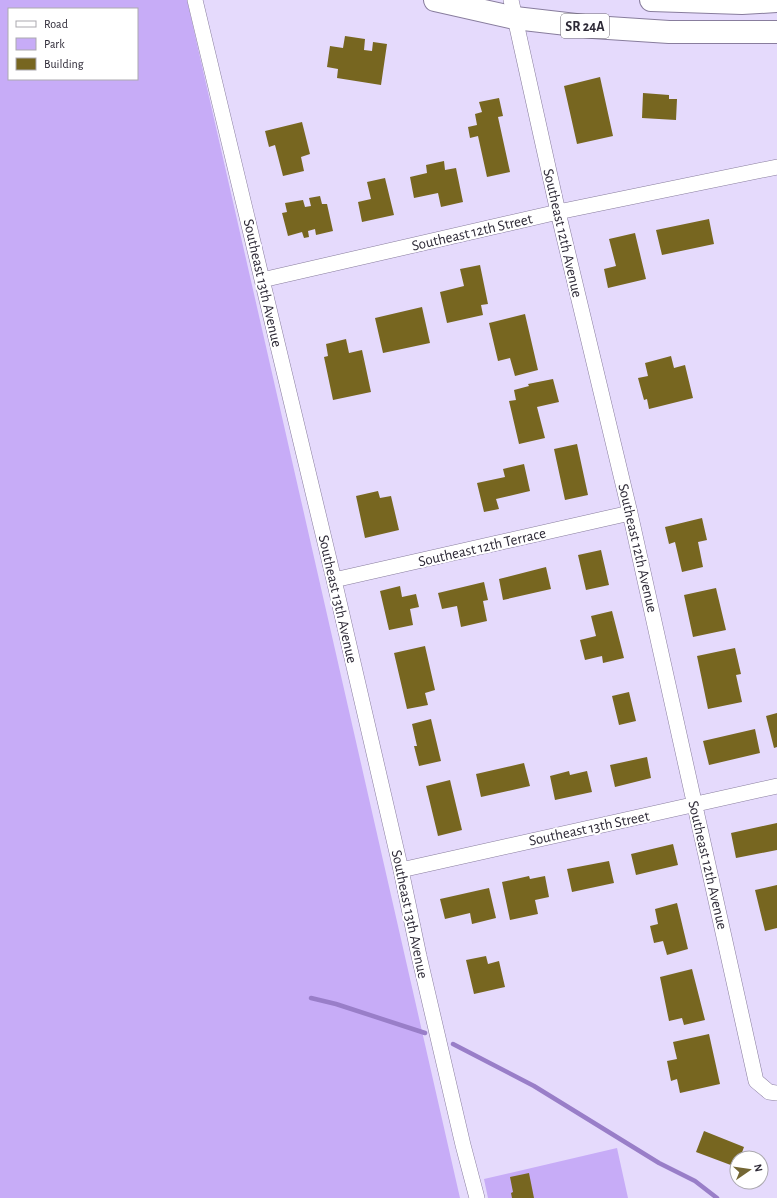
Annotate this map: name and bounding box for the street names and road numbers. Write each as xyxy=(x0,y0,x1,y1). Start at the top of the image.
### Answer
road number: SR 24A xyxy=(561,14,609,38)
street label: Southeast 12th Avenue xyxy=(540,167,585,299)
street label: Southeast 12th Street xyxy=(410,211,534,254)
street label: Southeast 13th Avenue xyxy=(240,218,285,349)
street label: Southeast 12th Avenue xyxy=(615,482,660,614)
street label: Southeast 12th Terrace xyxy=(417,525,547,569)
street label: Southeast 13th Avenue xyxy=(315,534,360,665)
street label: Southeast 12th Avenue xyxy=(685,799,730,931)
street label: Southeast 13th Street xyxy=(528,808,651,849)
street label: Southeast 13th Avenue xyxy=(389,848,430,980)

